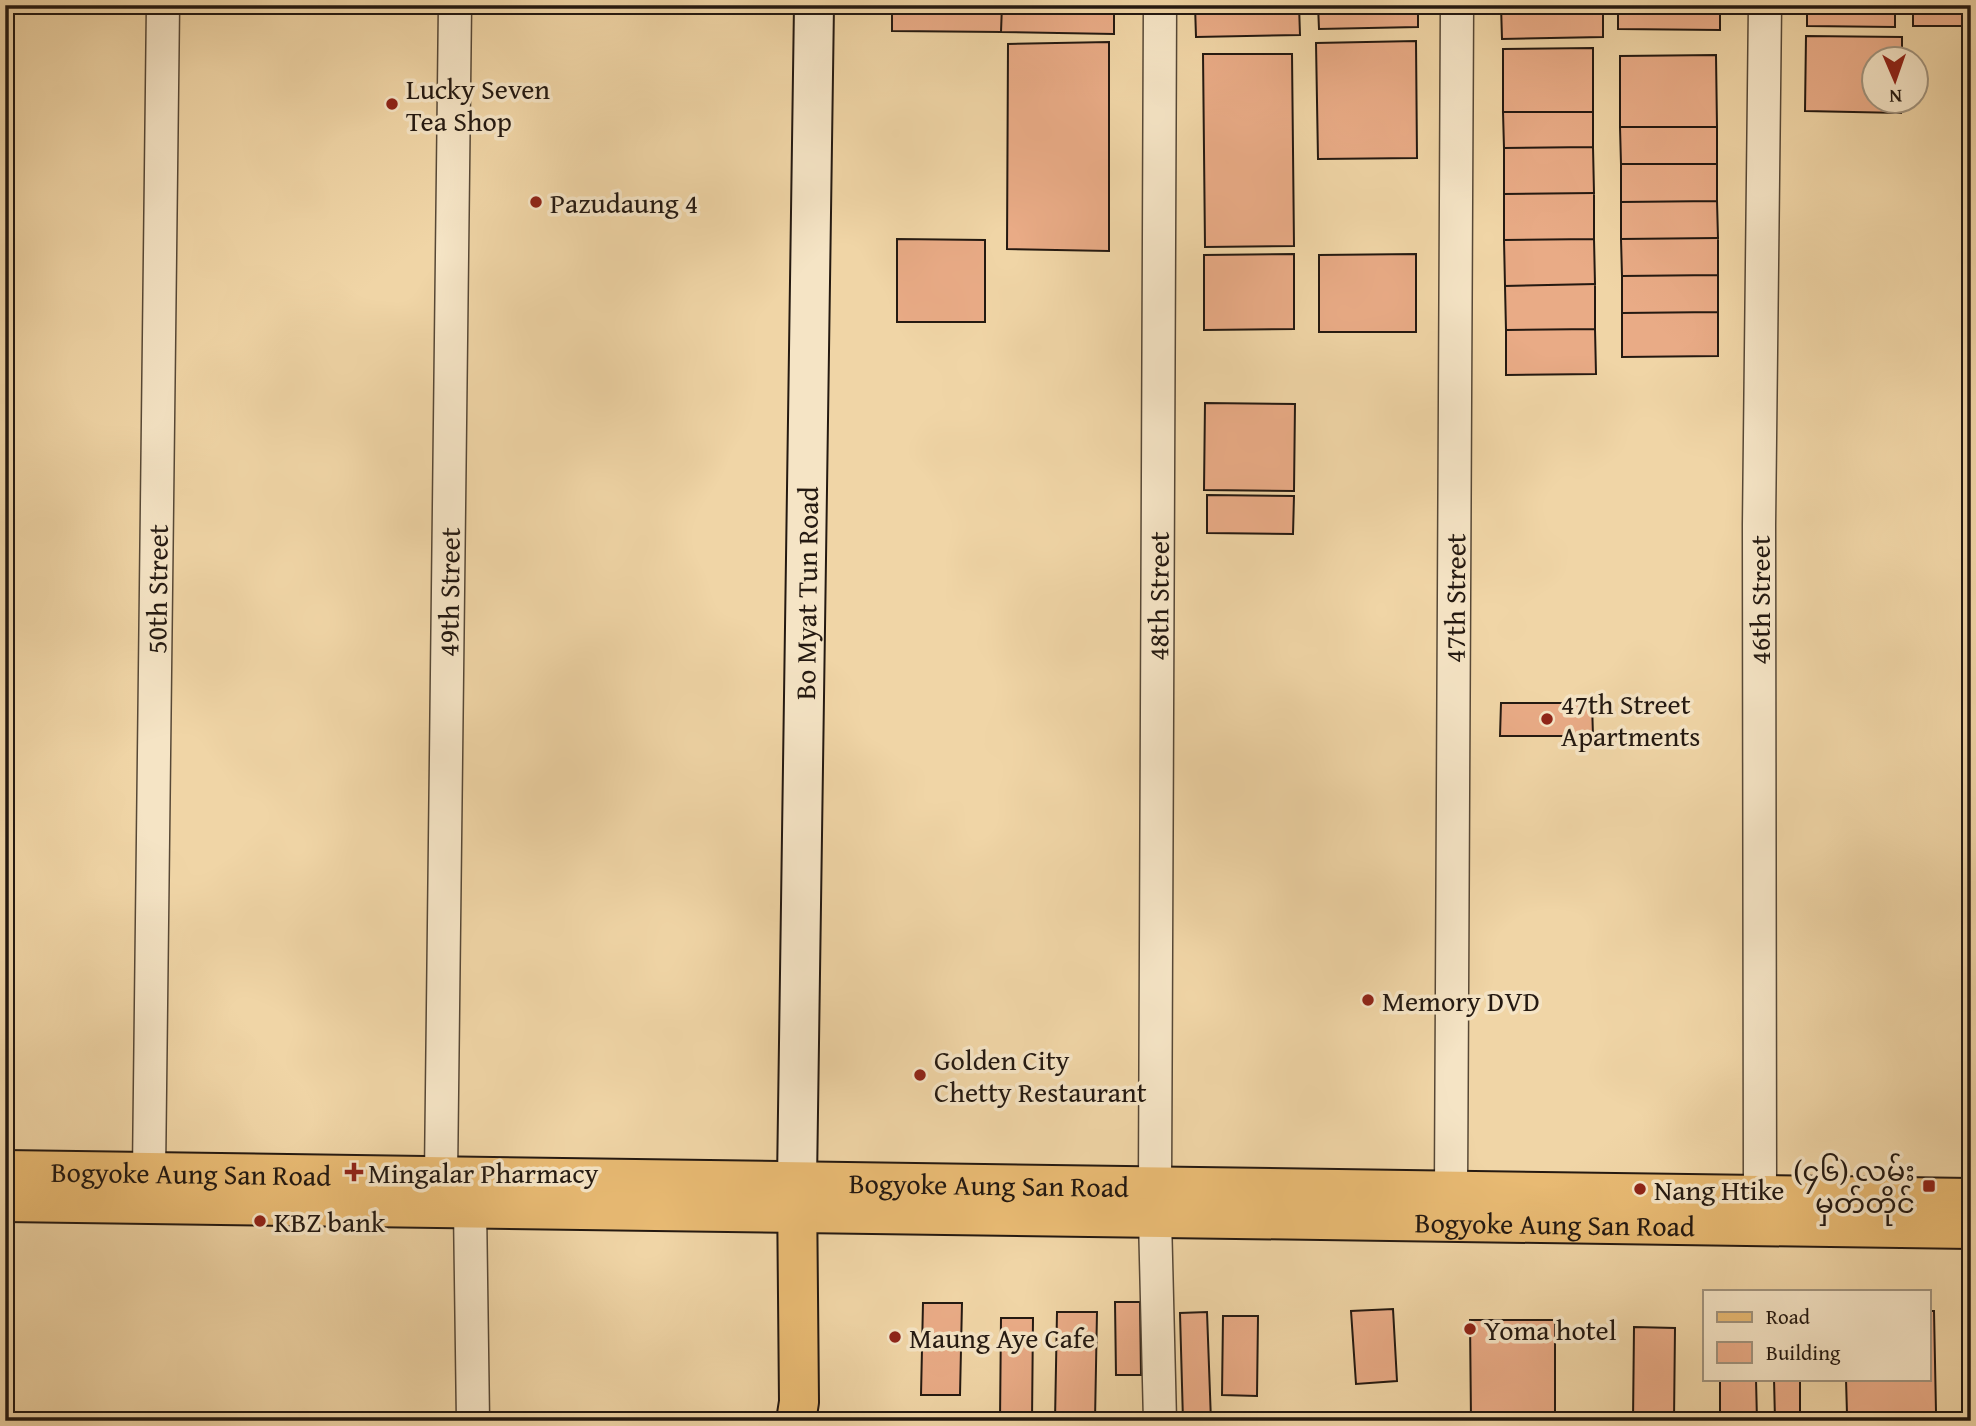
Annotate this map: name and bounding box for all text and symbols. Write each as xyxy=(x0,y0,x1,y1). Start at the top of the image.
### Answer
north arrow xyxy=(1860,46,1930,116)
place label: Lucky Seven Tea Shop xyxy=(406,68,550,141)
text: N xyxy=(1888,83,1902,111)
marker: Lucky Seven Tea Shop xyxy=(384,96,400,112)
place label: Pazudaung 4 xyxy=(550,182,698,223)
marker: Pazudaung 4 xyxy=(528,194,544,210)
street label: Bo Myat Tun Road xyxy=(783,486,828,700)
street label: 50th Street xyxy=(135,524,177,654)
street label: 49th Street xyxy=(427,527,469,657)
street label: 48th Street xyxy=(1137,531,1178,661)
street label: 47th Street xyxy=(1433,533,1475,663)
street label: 46th Street xyxy=(1739,535,1780,665)
place label: 47th Street Apartments xyxy=(1561,683,1700,756)
marker: 47th Street Apartments xyxy=(1539,711,1555,727)
place label: Memory DVD xyxy=(1382,980,1540,1021)
marker: Memory DVD xyxy=(1360,992,1376,1008)
place label: Golden City Chetty Restaurant xyxy=(934,1039,1147,1112)
marker: Golden City Chetty Restaurant xyxy=(912,1067,928,1083)
street label: Bogyoke Aung San Road xyxy=(51,1150,331,1195)
place label: (၄၆) လမ်း မှတ်တိုင် xyxy=(1793,1150,1915,1226)
place label: Mingalar Pharmacy xyxy=(368,1152,599,1193)
street label: Bogyoke Aung San Road xyxy=(849,1162,1129,1207)
marker: Mingalar Pharmacy xyxy=(346,1164,362,1180)
place label: Nang Htike xyxy=(1654,1169,1784,1210)
marker: (၄၆) လမ်း မှတ်တိုင် xyxy=(1921,1178,1937,1194)
marker: Nang Htike xyxy=(1632,1181,1648,1197)
place label: KBZ bank xyxy=(274,1201,386,1242)
street label: Bogyoke Aung San Road xyxy=(1414,1201,1695,1246)
marker: KBZ bank xyxy=(252,1213,268,1229)
legend xyxy=(1703,1290,1930,1380)
text: Road xyxy=(1766,1301,1811,1332)
place label: Yoma hotel xyxy=(1484,1309,1617,1350)
place label: Maung Aye Cafe xyxy=(909,1317,1095,1358)
marker: Yoma hotel xyxy=(1462,1321,1478,1337)
marker: Maung Aye Cafe xyxy=(887,1329,903,1345)
text: Building xyxy=(1766,1337,1841,1368)

